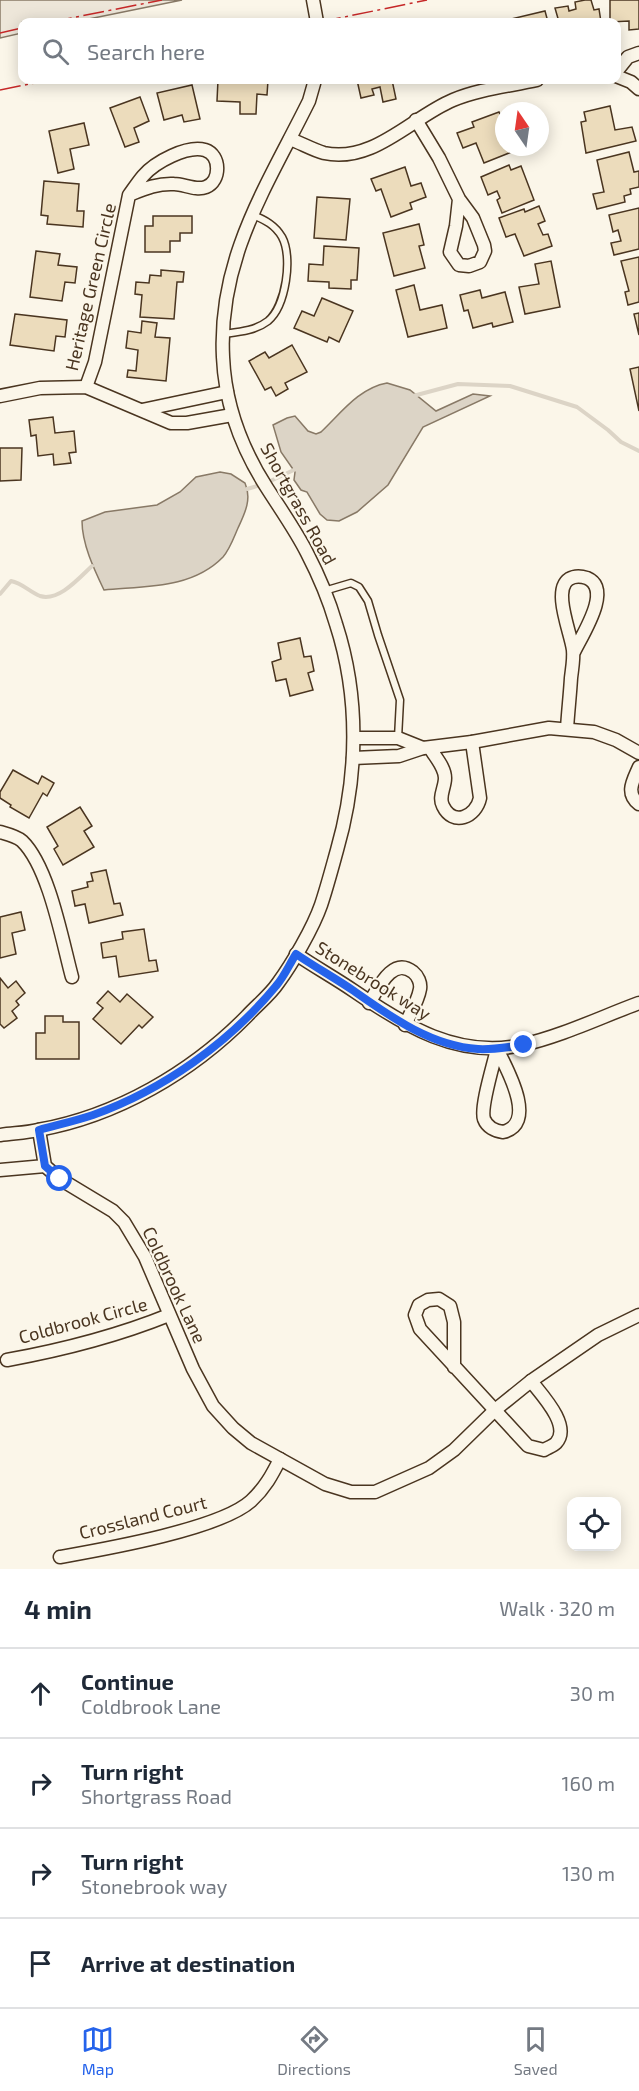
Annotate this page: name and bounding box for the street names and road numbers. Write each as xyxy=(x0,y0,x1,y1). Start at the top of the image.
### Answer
street label: Heritage Green Circle xyxy=(60,201,120,373)
street label: Shortgrass Road xyxy=(256,439,341,568)
street label: Stonebrook way xyxy=(312,936,436,1025)
street label: Coldbrook Lane xyxy=(138,1223,212,1346)
street label: Coldbrook Circle xyxy=(16,1292,150,1348)
street label: Crossland Court xyxy=(77,1491,209,1543)

